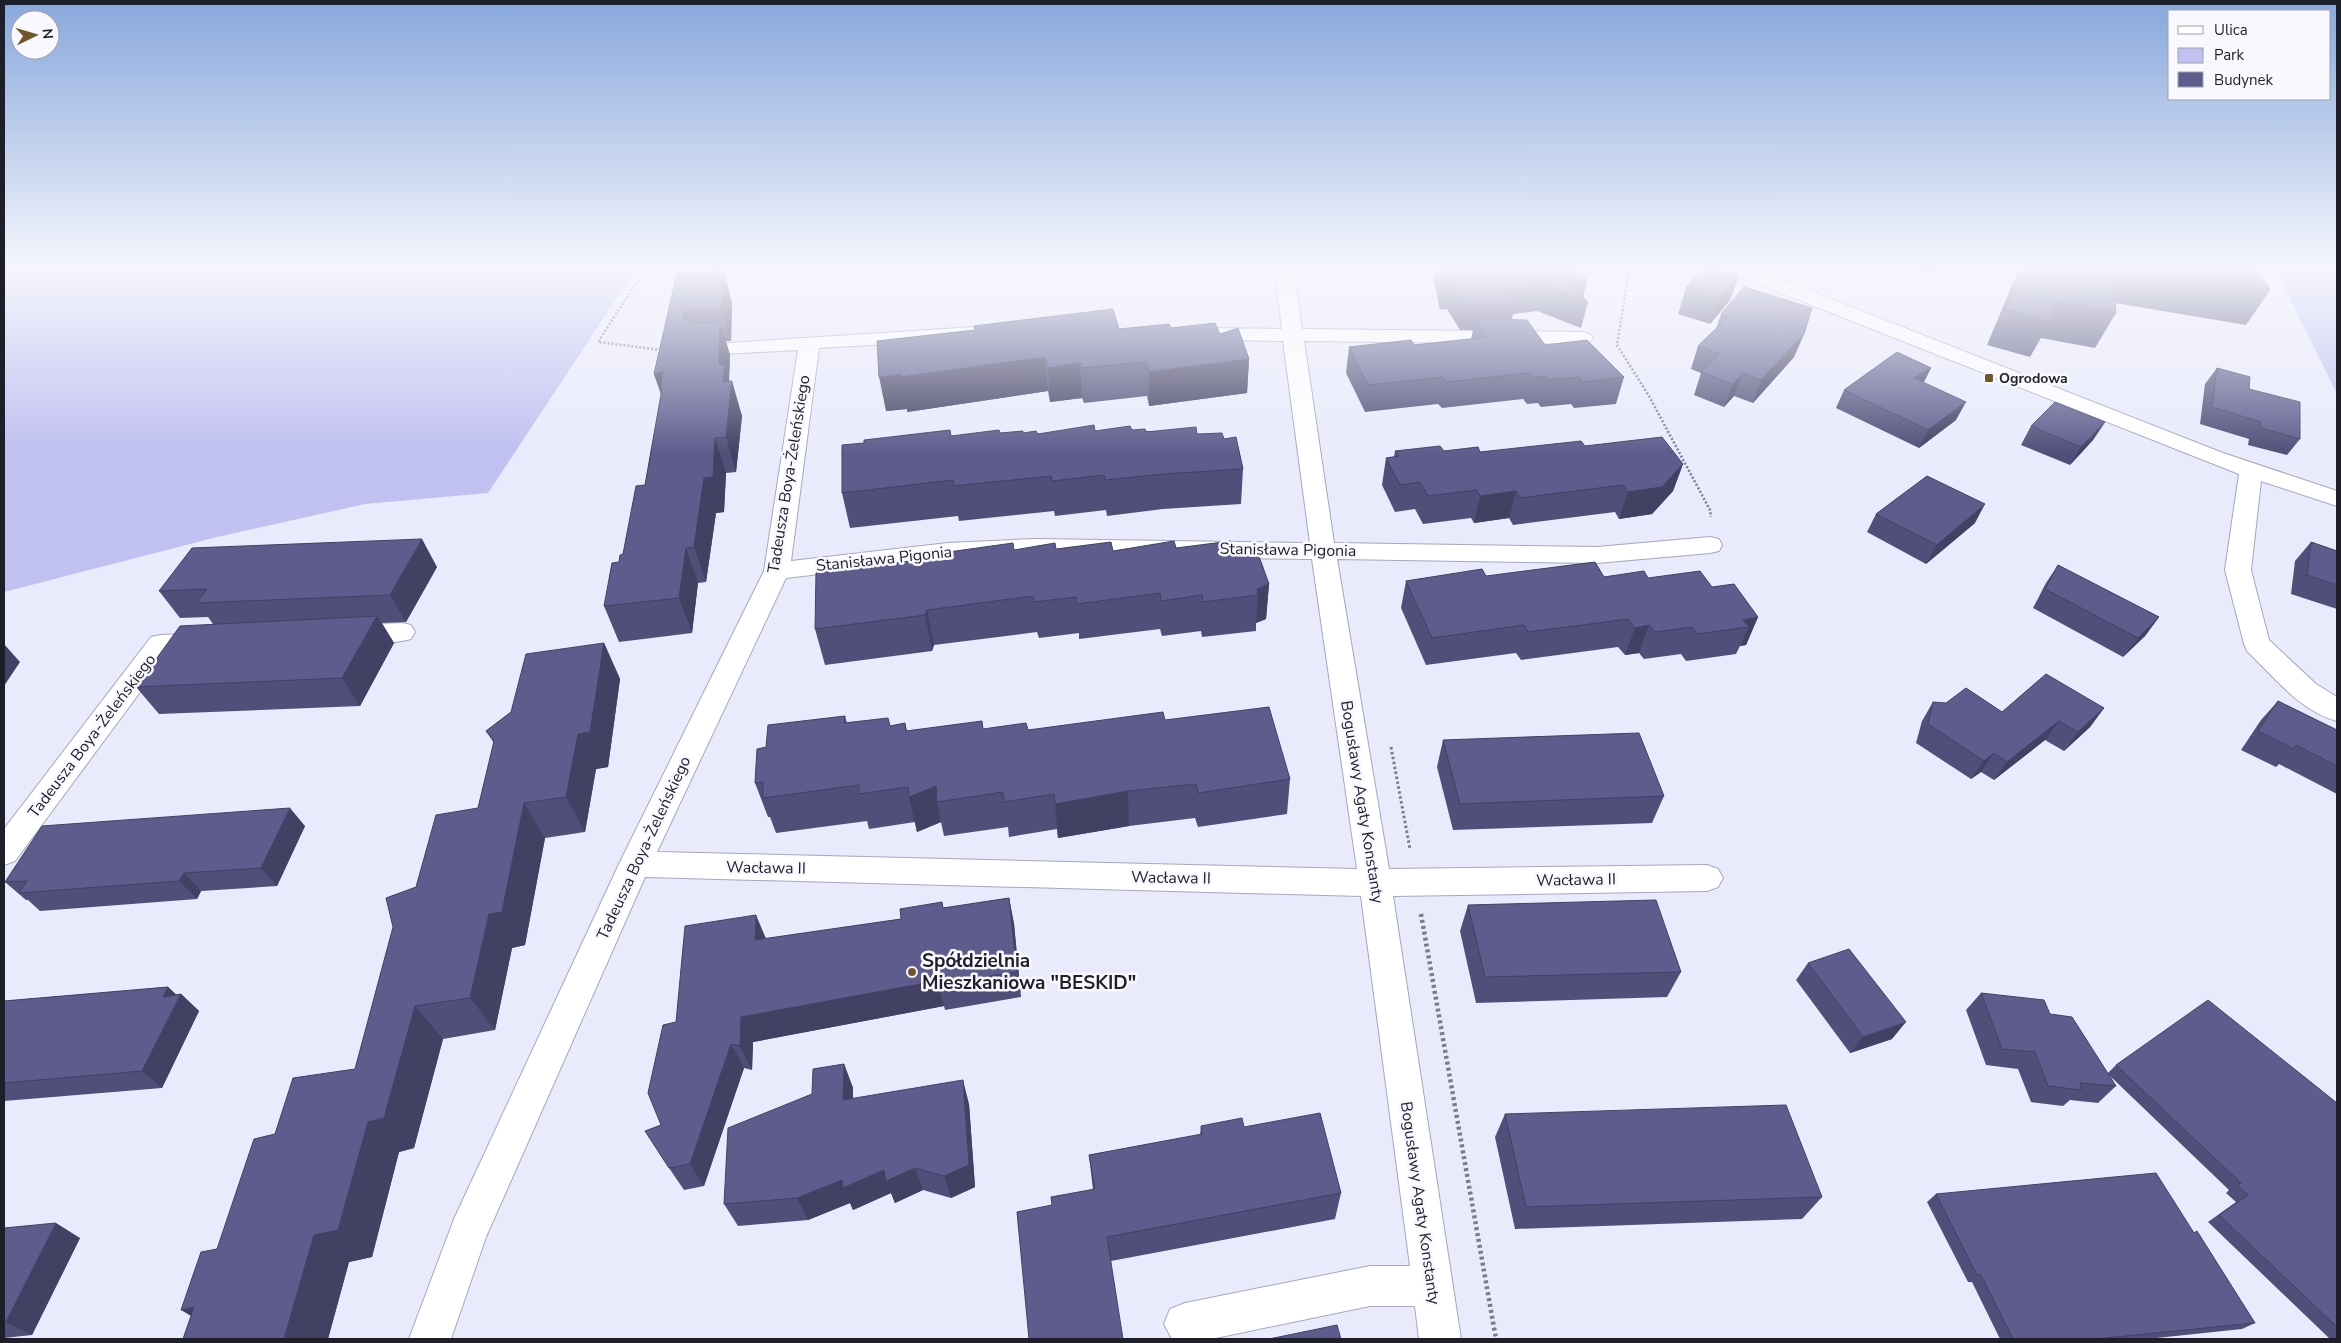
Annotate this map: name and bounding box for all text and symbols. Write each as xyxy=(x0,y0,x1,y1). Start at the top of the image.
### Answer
north arrow xyxy=(10,10,60,60)
legend xyxy=(2168,10,2331,100)
text: Ulica xyxy=(2214,20,2248,40)
text: N xyxy=(38,28,57,40)
text: Park xyxy=(2214,45,2244,65)
text: Budynek xyxy=(2214,70,2274,90)
place label: Ogrodowa xyxy=(1999,369,2068,388)
marker: Ogrodowa xyxy=(1983,372,1995,384)
street label: Tadeusza Boya-Żeleńskiego xyxy=(762,373,816,575)
street label: Stanisława Pigonia xyxy=(1219,538,1357,562)
street label: Stanisława Pigonia xyxy=(815,541,953,577)
street label: Tadeusza Boya-Żeleńskiego xyxy=(23,649,161,823)
street label: Bogusławy Agaty Konstanty xyxy=(1335,699,1389,906)
street label: Tadeusza Boya-Żeleńskiego xyxy=(592,752,696,943)
street label: Wacława II xyxy=(726,856,806,880)
street label: Wacława II xyxy=(1131,866,1211,890)
street label: Wacława II xyxy=(1536,868,1616,892)
place label: Spółdzielnia Mieszkaniowa "BESKID" xyxy=(922,948,1136,996)
marker: Spółdzielnia Mieszkaniowa "BESKID" xyxy=(906,966,918,978)
street label: Bogusławy Agaty Konstanty xyxy=(1395,1100,1445,1307)

